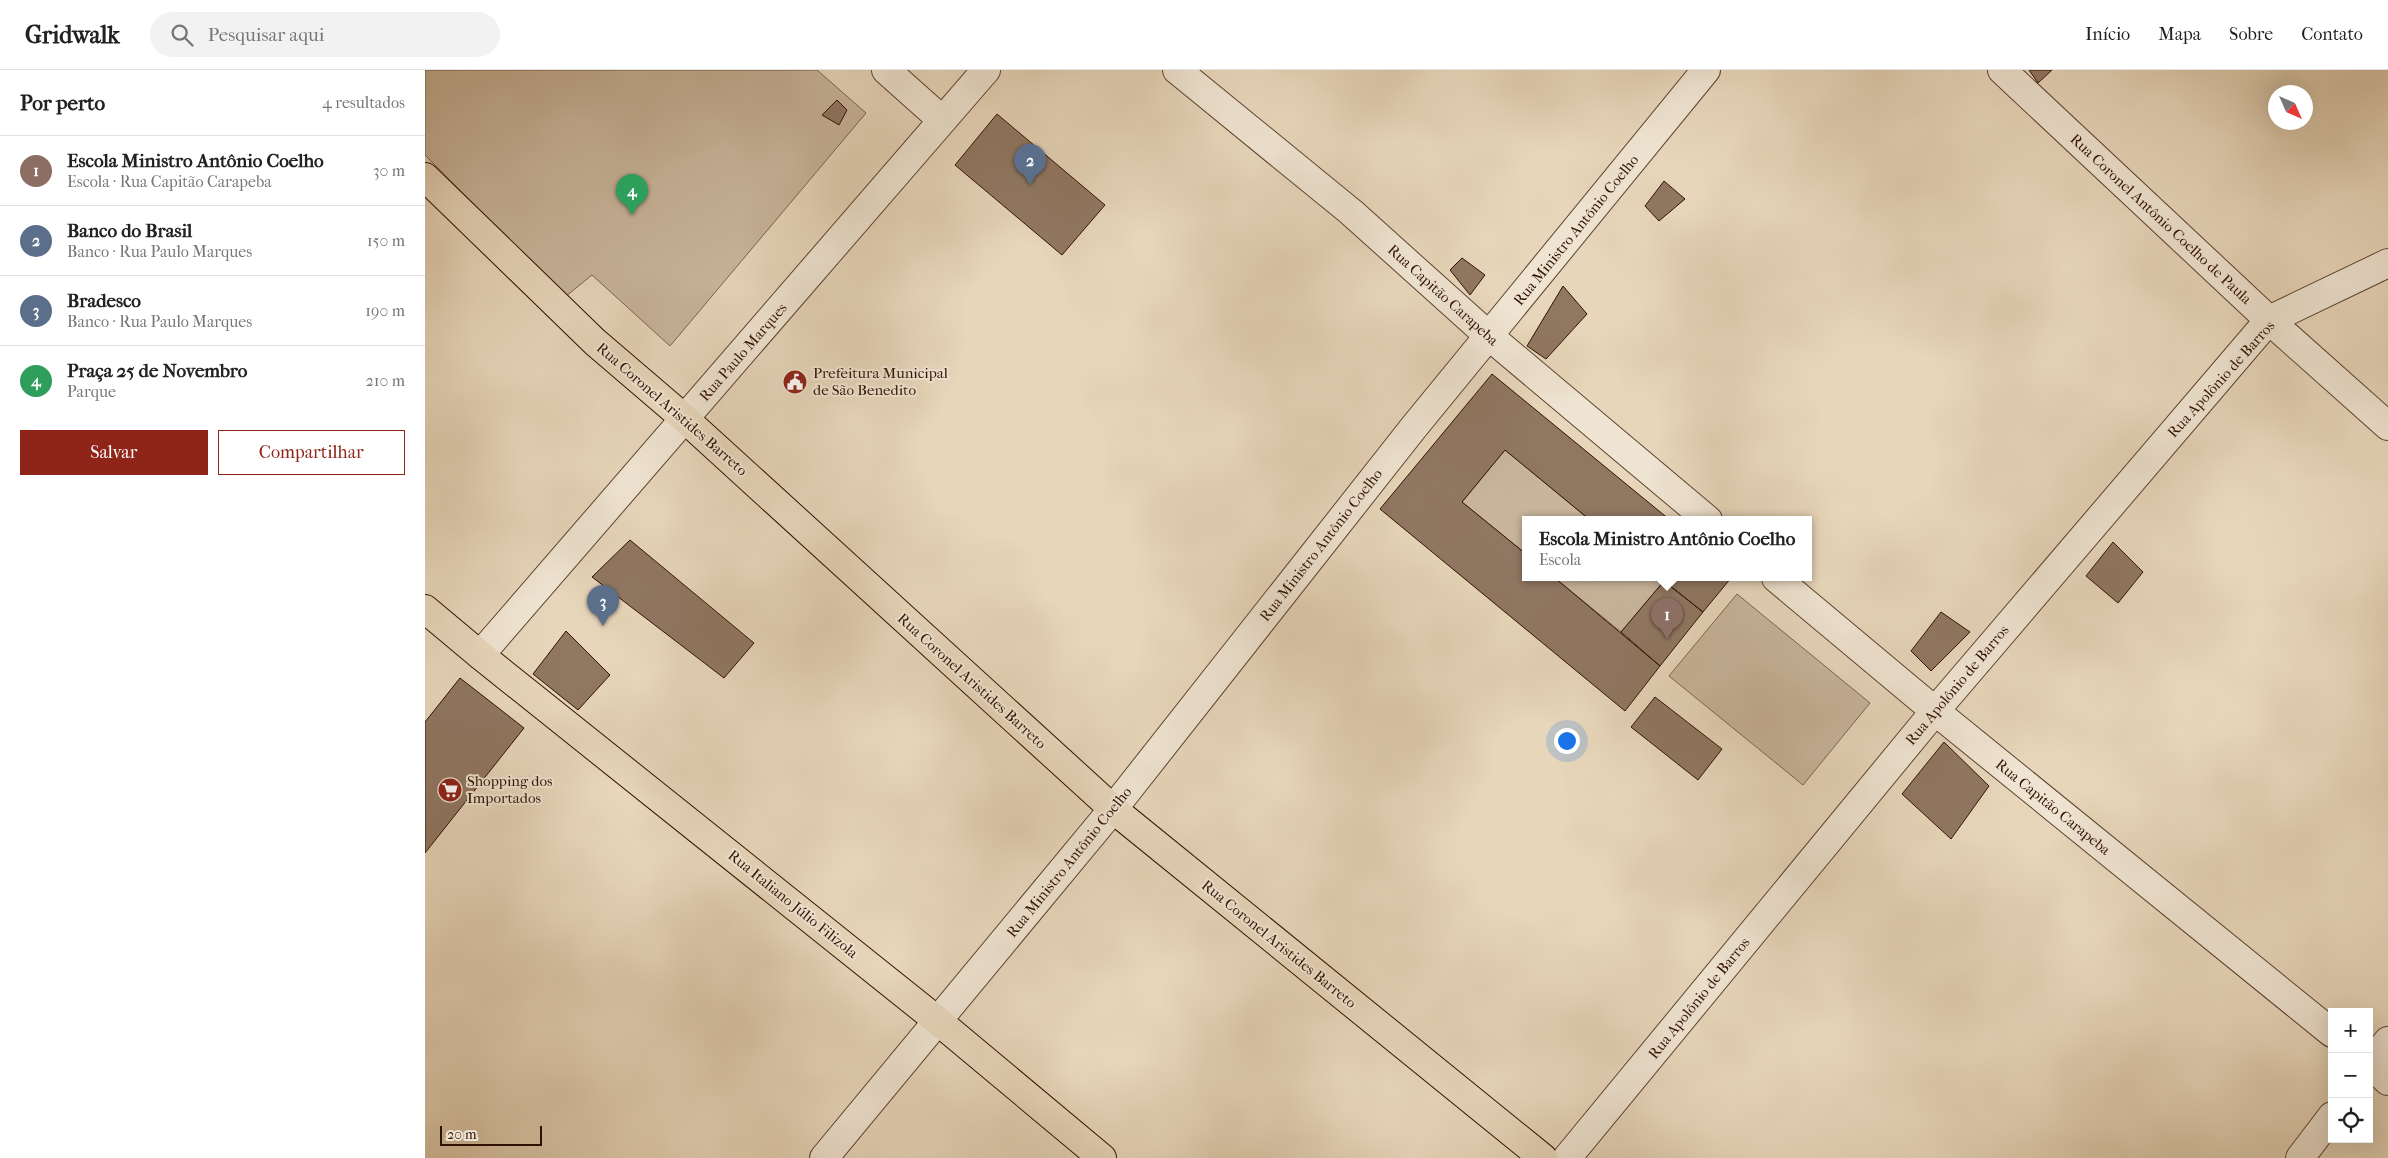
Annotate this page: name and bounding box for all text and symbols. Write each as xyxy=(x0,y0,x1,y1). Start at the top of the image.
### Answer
search box xyxy=(150,12,500,57)
text: Gridwalk xyxy=(25,21,120,49)
icon: search xyxy=(168,21,196,49)
text: Pesquisar aqui xyxy=(208,24,324,46)
text: Início xyxy=(2085,24,2130,45)
text: Mapa xyxy=(2158,24,2201,45)
text: Sobre xyxy=(2229,24,2273,45)
text: Contato xyxy=(2301,24,2363,45)
north arrow xyxy=(2268,85,2313,130)
text: Por perto xyxy=(20,91,105,115)
text: 4 resultados xyxy=(322,93,405,112)
street label: Rua Coronel Antônio Coelho de Paula xyxy=(2066,130,2256,309)
pin: 2 xyxy=(1014,144,1046,185)
text: Escola Ministro Antônio Coelho xyxy=(67,150,324,172)
street label: Rua Ministro Antônio Coelho xyxy=(1510,151,1643,309)
text: 1 xyxy=(33,161,39,180)
text: 30 m xyxy=(373,161,405,180)
text: Escola · Rua Capitão Carapeba xyxy=(67,172,272,191)
pin: 4 xyxy=(616,174,648,215)
text: Banco do Brasil xyxy=(67,220,192,242)
text: 2 xyxy=(32,231,40,250)
text: 150 m xyxy=(367,231,405,250)
street label: Rua Capitão Carapeba xyxy=(1384,241,1503,350)
text: Banco · Rua Paulo Marques xyxy=(67,242,252,261)
text: Bradesco xyxy=(67,290,141,312)
street label: Rua Paulo Marques xyxy=(695,299,791,405)
text: 3 xyxy=(33,301,39,320)
text: 190 m xyxy=(365,301,405,320)
text: Banco · Rua Paulo Marques xyxy=(67,312,252,331)
street label: Rua Apolônio de Barros xyxy=(2164,316,2279,441)
street label: Rua Coronel Aristides Barreto xyxy=(593,339,751,480)
text: Praça 25 de Novembro xyxy=(67,360,247,382)
place label: Prefeitura Municipal de São Benedito xyxy=(813,364,948,399)
public building icon: Prefeitura Municipal de São Benedito xyxy=(782,369,808,395)
text: 4 xyxy=(31,371,41,390)
text: 210 m xyxy=(366,371,405,390)
text: Parque xyxy=(67,382,116,401)
button: Salvar xyxy=(20,430,208,475)
button: Compartilhar xyxy=(218,430,405,475)
street label: Rua Ministro Antônio Coelho xyxy=(1256,465,1386,625)
popup xyxy=(1522,516,1812,581)
text: Escola Ministro Antônio Coelho xyxy=(1539,528,1795,550)
text: Escola xyxy=(1539,550,1581,569)
pin: 3 xyxy=(587,585,619,626)
pin: 1 xyxy=(1651,598,1683,639)
street label: Rua Coronel Aristides Barreto xyxy=(894,609,1050,753)
street label: Rua Apolônio de Barros xyxy=(1901,621,2013,749)
your location xyxy=(1554,728,1580,754)
street label: Rua Capitão Carapeba xyxy=(1992,755,2115,860)
place label: Shopping dos Importados xyxy=(467,772,553,807)
supermarket icon: Shopping dos Importados xyxy=(437,777,463,803)
street label: Rua Ministro Antônio Coelho xyxy=(1003,783,1136,941)
street label: Rua Italiano Júlio Filizola xyxy=(725,846,862,963)
street label: Rua Coronel Aristides Barreto xyxy=(1198,876,1360,1012)
street label: Rua Apolônio de Barros xyxy=(1644,933,1754,1062)
map controls xyxy=(2328,1008,2373,1143)
button: + xyxy=(2328,1008,2373,1053)
button: − xyxy=(2328,1053,2373,1098)
button: locate xyxy=(2328,1098,2373,1143)
scale bar xyxy=(440,1123,543,1146)
text: 20 m xyxy=(447,1126,477,1143)

